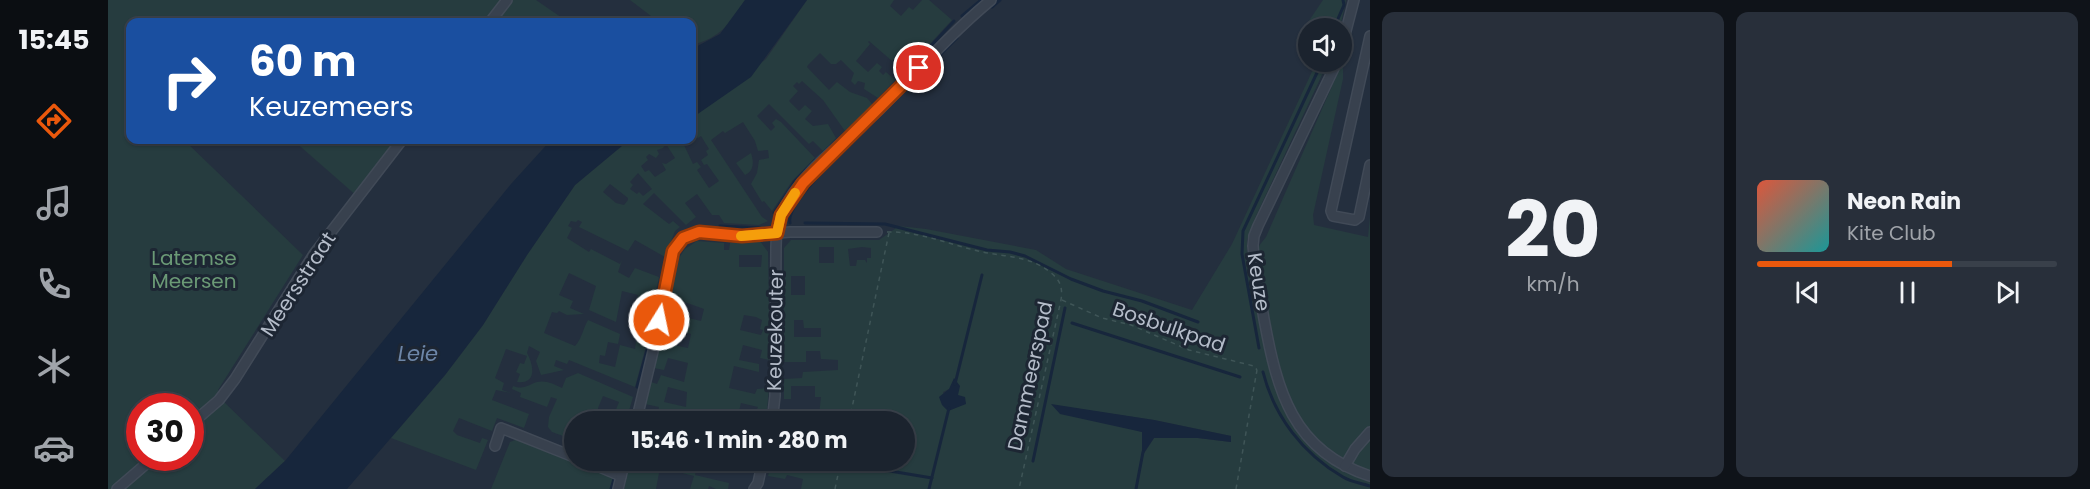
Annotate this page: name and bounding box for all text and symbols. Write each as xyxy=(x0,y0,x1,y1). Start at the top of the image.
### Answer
map controls xyxy=(1298,18,1352,72)
button: sound xyxy=(1298,18,1352,72)
text: 15:45 xyxy=(18,21,90,58)
text: 60 m xyxy=(249,32,357,91)
icon: right xyxy=(150,42,228,120)
pin xyxy=(893,42,944,93)
icon: arrive xyxy=(902,51,935,84)
text: Keuzemeers xyxy=(249,88,414,125)
icon: directions xyxy=(33,100,75,142)
text: 20 xyxy=(1505,175,1601,284)
icon: music xyxy=(33,182,75,224)
text: Neon Rain xyxy=(1847,186,1961,217)
text: Kite Club xyxy=(1847,219,1936,247)
street label: Meersstraat xyxy=(254,226,342,342)
park label: Latemse Meersen xyxy=(151,244,237,295)
street label: Keuze xyxy=(1241,251,1277,313)
icon: phone xyxy=(33,263,75,305)
street label: Keuzekouter xyxy=(760,269,790,391)
text: km/h xyxy=(1526,270,1580,298)
icon: previous xyxy=(1791,276,1824,309)
icon: pause xyxy=(1891,276,1924,309)
icon: next xyxy=(1991,276,2024,309)
position arrow xyxy=(627,288,691,352)
street label: Bosbulkpad xyxy=(1109,295,1229,359)
street label: Dammeerspad xyxy=(1000,299,1060,453)
water label: Leie xyxy=(398,339,438,368)
icon: climate xyxy=(33,345,75,387)
speed limit sign: 30 xyxy=(126,393,204,471)
text: 15:46 · 1 min · 280 m xyxy=(631,425,848,456)
icon: car xyxy=(33,427,75,469)

